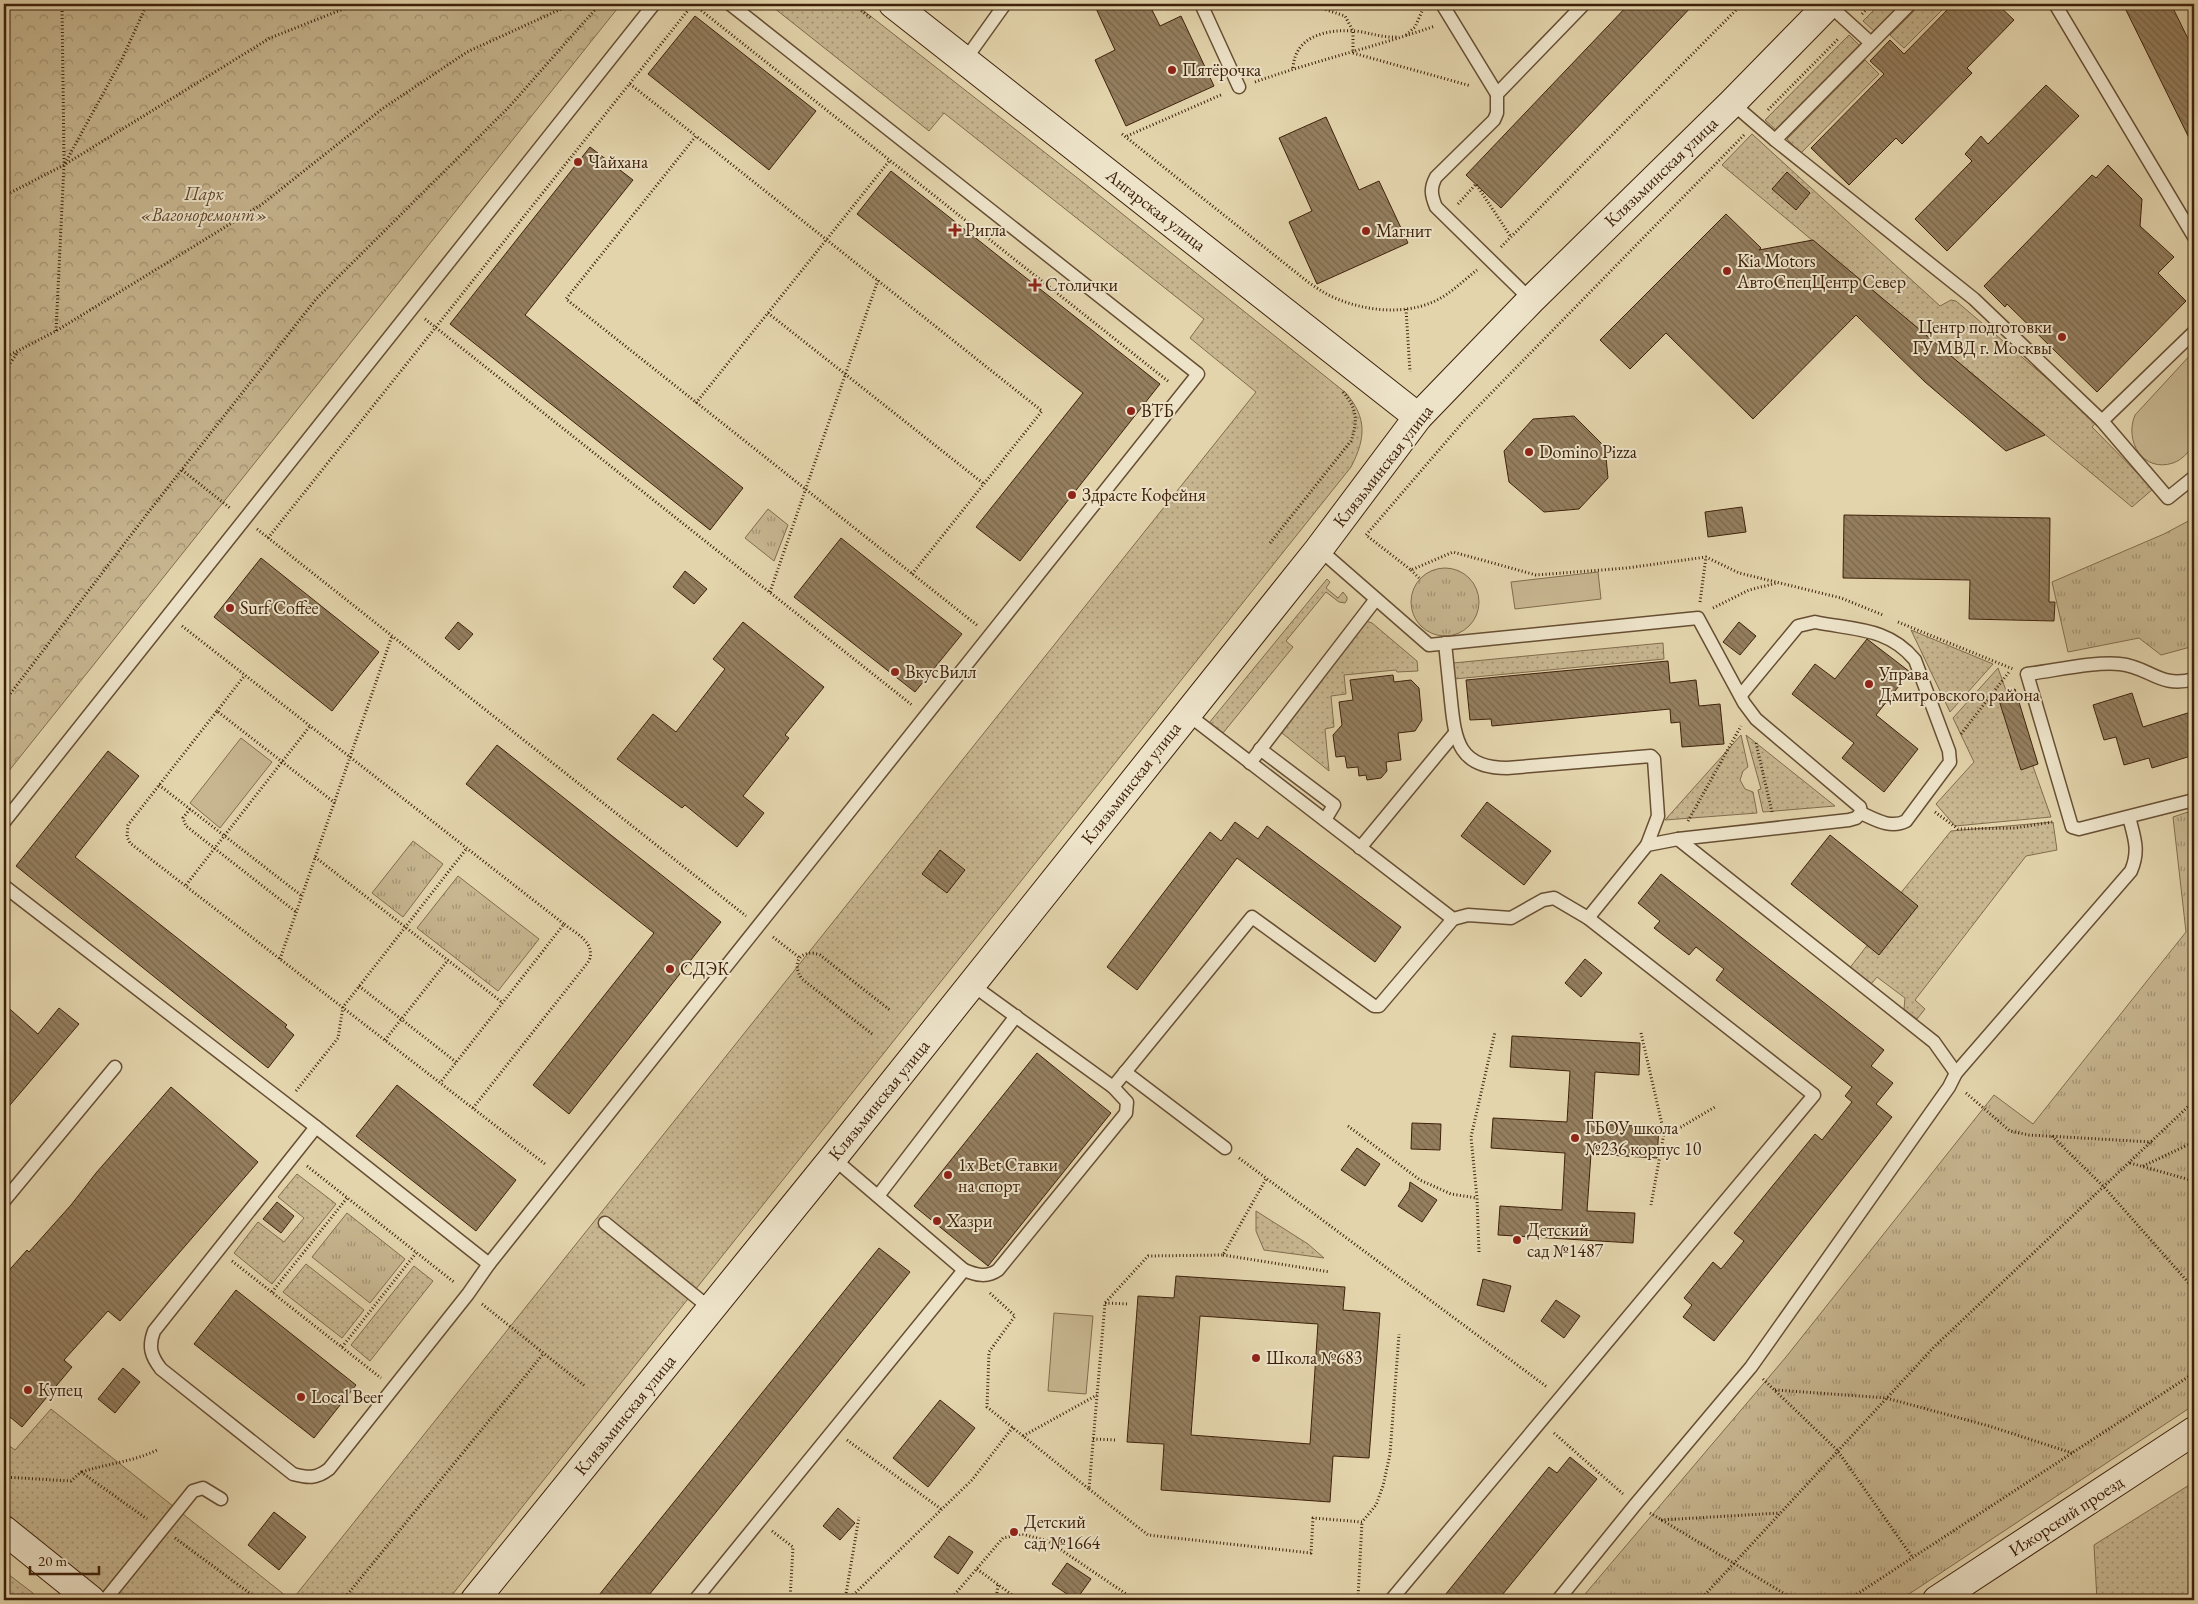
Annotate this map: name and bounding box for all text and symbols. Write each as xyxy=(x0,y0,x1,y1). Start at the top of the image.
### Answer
place label: Пятёрочка xyxy=(1182,58,1262,81)
marker: Пятёрочка xyxy=(1166,64,1178,76)
street label: Клязьминская улица xyxy=(1599,111,1723,232)
place label: Чайхана xyxy=(588,150,649,173)
marker: Чайхана xyxy=(572,156,584,168)
street label: Ангарская улица xyxy=(1101,163,1212,256)
park label: Парк «Вагоноремонт» xyxy=(140,182,268,227)
place label: Ригла xyxy=(965,218,1007,241)
place label: Магнит xyxy=(1376,219,1432,242)
marker: Ригла xyxy=(949,224,961,236)
marker: Магнит xyxy=(1360,225,1372,237)
place label: Kia Motors АвтоСпецЦентр Север xyxy=(1736,249,1906,293)
marker: Kia Motors АвтоСпецЦентр Север xyxy=(1721,265,1733,277)
place label: Столички xyxy=(1045,273,1118,296)
marker: Столички xyxy=(1029,279,1041,291)
place label: Центр подготовки ГУ МВД г. Москвы xyxy=(1912,315,2052,359)
marker: Центр подготовки ГУ МВД г. Москвы xyxy=(2056,331,2068,343)
place label: ВТБ xyxy=(1141,399,1174,422)
street label: Клязьминская улица xyxy=(1328,399,1438,532)
marker: ВТБ xyxy=(1125,405,1137,417)
place label: Domino Pizza xyxy=(1539,440,1638,463)
marker: Domino Pizza xyxy=(1523,446,1535,458)
place label: Здрасте Кофейня xyxy=(1082,483,1206,506)
marker: Здрасте Кофейня xyxy=(1066,489,1078,501)
place label: Surf Coffee xyxy=(240,596,319,619)
marker: Surf Coffee xyxy=(224,602,236,614)
place label: ВкусВилл xyxy=(905,660,977,683)
place label: Управа Дмитровского района xyxy=(1878,662,2041,706)
marker: ВкусВилл xyxy=(889,666,901,678)
marker: Управа Дмитровского района xyxy=(1863,678,1875,690)
street label: Клязьминская улица xyxy=(1076,716,1186,849)
place label: СДЭК xyxy=(680,957,729,980)
marker: СДЭК xyxy=(664,963,676,975)
street label: Клязьминская улица xyxy=(823,1034,935,1165)
place label: ГБОУ школа №236 корпус 10 xyxy=(1585,1116,1702,1160)
marker: ГБОУ школа №236 корпус 10 xyxy=(1569,1132,1581,1144)
place label: 1x Bet Ставки на спорт xyxy=(958,1153,1058,1197)
marker: 1x Bet Ставки на спорт xyxy=(942,1169,954,1181)
place label: Хазри xyxy=(946,1209,993,1232)
marker: Хазри xyxy=(931,1215,943,1227)
place label: Детский сад №1487 xyxy=(1527,1218,1604,1262)
marker: Детский сад №1487 xyxy=(1511,1234,1523,1246)
place label: Школа №683 xyxy=(1266,1346,1362,1369)
street label: Клязьминская улица xyxy=(569,1349,681,1480)
marker: Школа №683 xyxy=(1250,1352,1262,1364)
place label: Купец xyxy=(38,1378,83,1401)
marker: Купец xyxy=(22,1384,34,1396)
place label: Local Beer xyxy=(311,1385,383,1408)
marker: Local Beer xyxy=(295,1391,307,1403)
street label: Ижорский проезд xyxy=(2004,1470,2127,1561)
place label: Детский сад №1664 xyxy=(1024,1510,1101,1554)
marker: Детский сад №1664 xyxy=(1008,1526,1020,1538)
scale bar xyxy=(30,1544,99,1576)
text: 20 m xyxy=(38,1551,67,1570)

